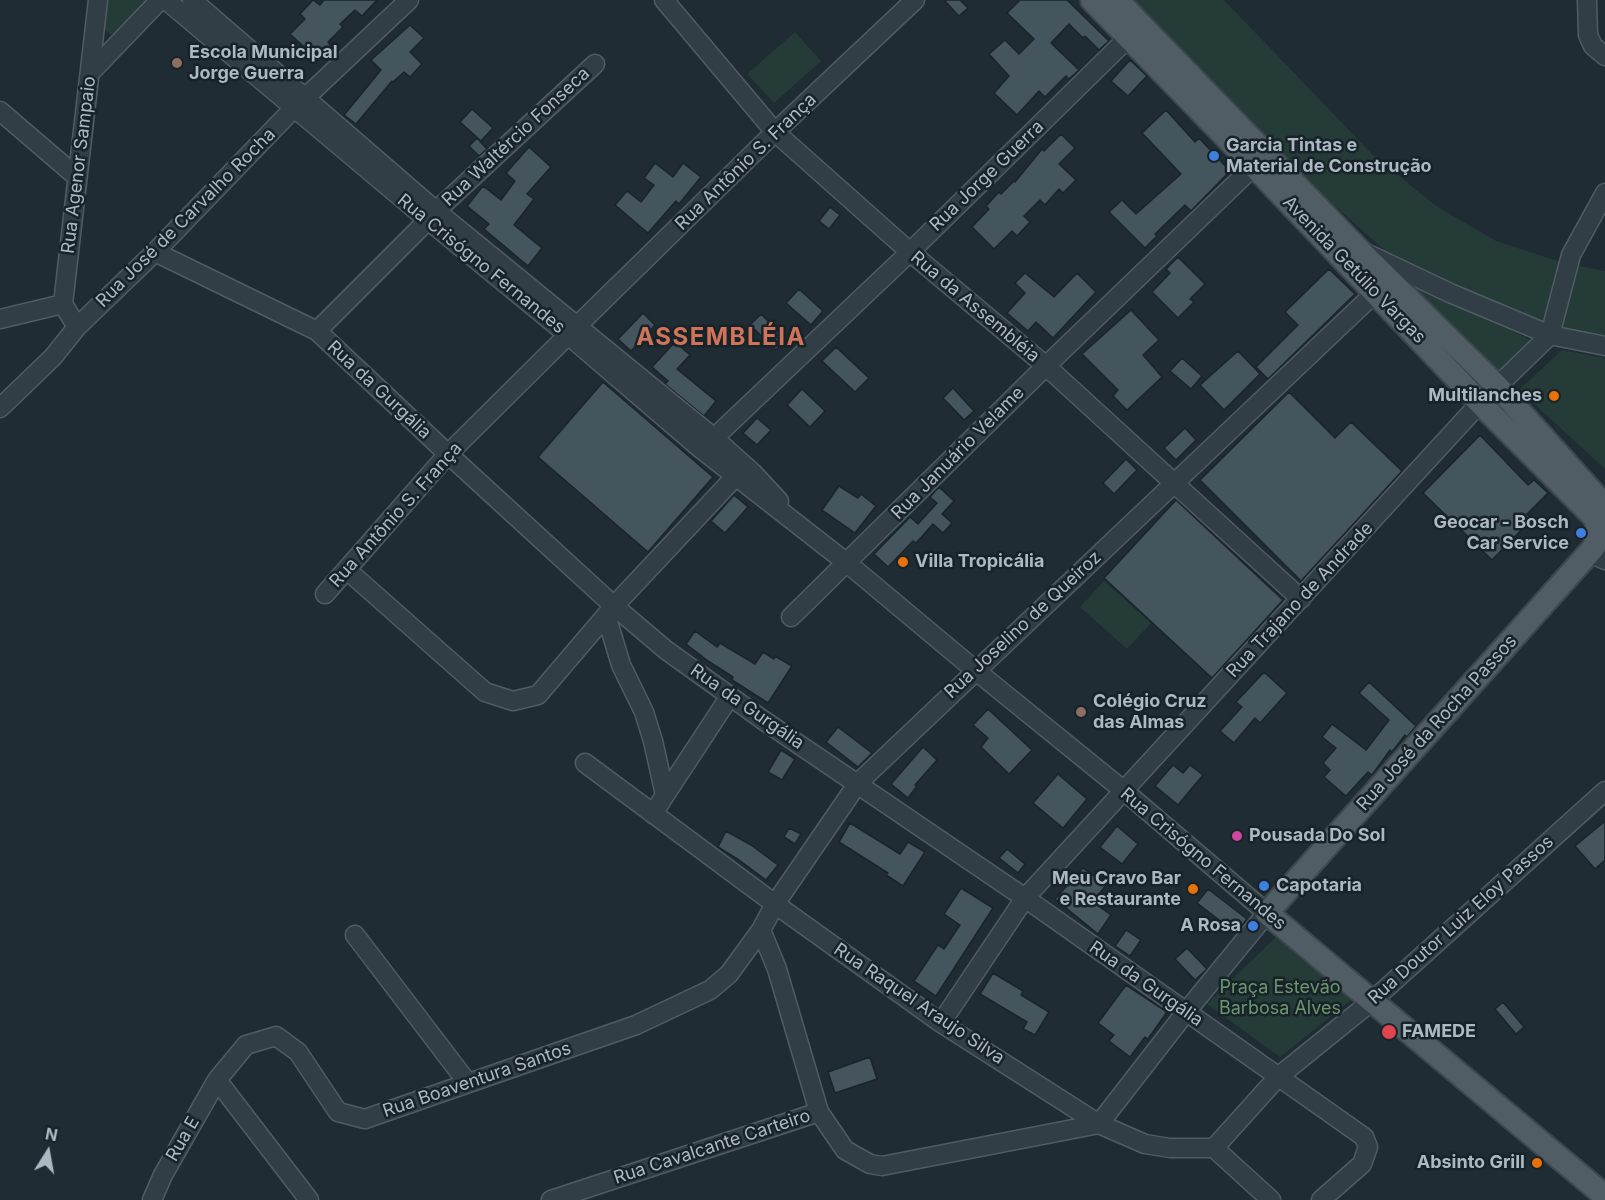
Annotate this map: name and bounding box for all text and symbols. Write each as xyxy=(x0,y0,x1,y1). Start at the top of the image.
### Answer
place label: Escola Municipal Jorge Guerra xyxy=(189,42,338,84)
marker: Escola Municipal Jorge Guerra xyxy=(170,56,184,70)
street label: Rua Waltércio Fonseca xyxy=(438,63,594,211)
street label: Rua Agenor Sampaio xyxy=(57,75,101,255)
street label: Rua Antônio S. França xyxy=(671,89,821,235)
street label: Rua Jorge Guerra xyxy=(926,116,1048,236)
street label: Rua José de Carvalho Rocha xyxy=(92,124,280,312)
place label: Garcia Tintas e Material de Construção xyxy=(1226,135,1432,178)
marker: Garcia Tintas e Material de Construção xyxy=(1207,149,1221,163)
street label: Rua Crisógno Fernandes xyxy=(393,190,569,338)
street label: Avenida Getúlio Vargas xyxy=(1278,192,1430,348)
street label: Rua da Assembléia xyxy=(906,247,1044,367)
district label: ASSEMBLÉIA xyxy=(636,324,806,352)
street label: Rua da Gurgália xyxy=(323,336,435,444)
street label: Rua Januário Velame xyxy=(887,382,1029,524)
place label: Multilanches xyxy=(1428,385,1542,407)
marker: Multilanches xyxy=(1547,389,1561,403)
street label: Rua Antônio S. França xyxy=(325,438,467,592)
place label: Geocar - Bosch Car Service xyxy=(1433,512,1569,554)
street label: Rua Trajano de Andrade xyxy=(1222,518,1378,682)
marker: Geocar - Bosch Car Service xyxy=(1574,526,1588,540)
street label: Rua Joselino de Queiroz xyxy=(940,547,1106,703)
place label: Villa Tropicália xyxy=(915,551,1044,573)
marker: Villa Tropicália xyxy=(896,555,910,569)
street label: Rua José da Rocha Passos xyxy=(1352,631,1522,815)
street label: Rua da Gurgália xyxy=(686,660,808,754)
place label: Colégio Cruz das Almas xyxy=(1093,691,1207,734)
marker: Colégio Cruz das Almas xyxy=(1074,705,1088,719)
street label: Rua Crisógno Fernandes xyxy=(1116,783,1290,935)
place label: Pousada Do Sol xyxy=(1249,825,1385,847)
marker: Pousada Do Sol xyxy=(1230,829,1244,843)
street label: Rua Doutor Luiz Eloy Passos xyxy=(1364,831,1558,1009)
place label: Meu Cravo Bar e Restaurante xyxy=(1052,868,1181,910)
place label: Capotaria xyxy=(1276,875,1362,897)
marker: Capotaria xyxy=(1257,879,1271,893)
marker: Meu Cravo Bar e Restaurante xyxy=(1186,882,1200,896)
place label: A Rosa xyxy=(1180,915,1241,937)
marker: A Rosa xyxy=(1246,919,1260,933)
street label: Rua da Gurgália xyxy=(1085,937,1207,1031)
street label: Rua Raquel Araujo Silva xyxy=(830,939,1008,1069)
park label: Praça Estevão Barbosa Alves xyxy=(1219,977,1341,1020)
place label: FAMEDE xyxy=(1402,1021,1476,1043)
marker: FAMEDE xyxy=(1380,1023,1398,1041)
street label: Rua Boaventura Santos xyxy=(380,1038,574,1122)
street label: Rua Cavalcante Carteiro xyxy=(611,1105,813,1189)
street label: Rua E xyxy=(162,1113,204,1165)
north arrow xyxy=(18,1122,78,1182)
text: N xyxy=(44,1123,59,1145)
place label: Absinto Grill xyxy=(1417,1152,1525,1174)
marker: Absinto Grill xyxy=(1530,1156,1544,1170)

